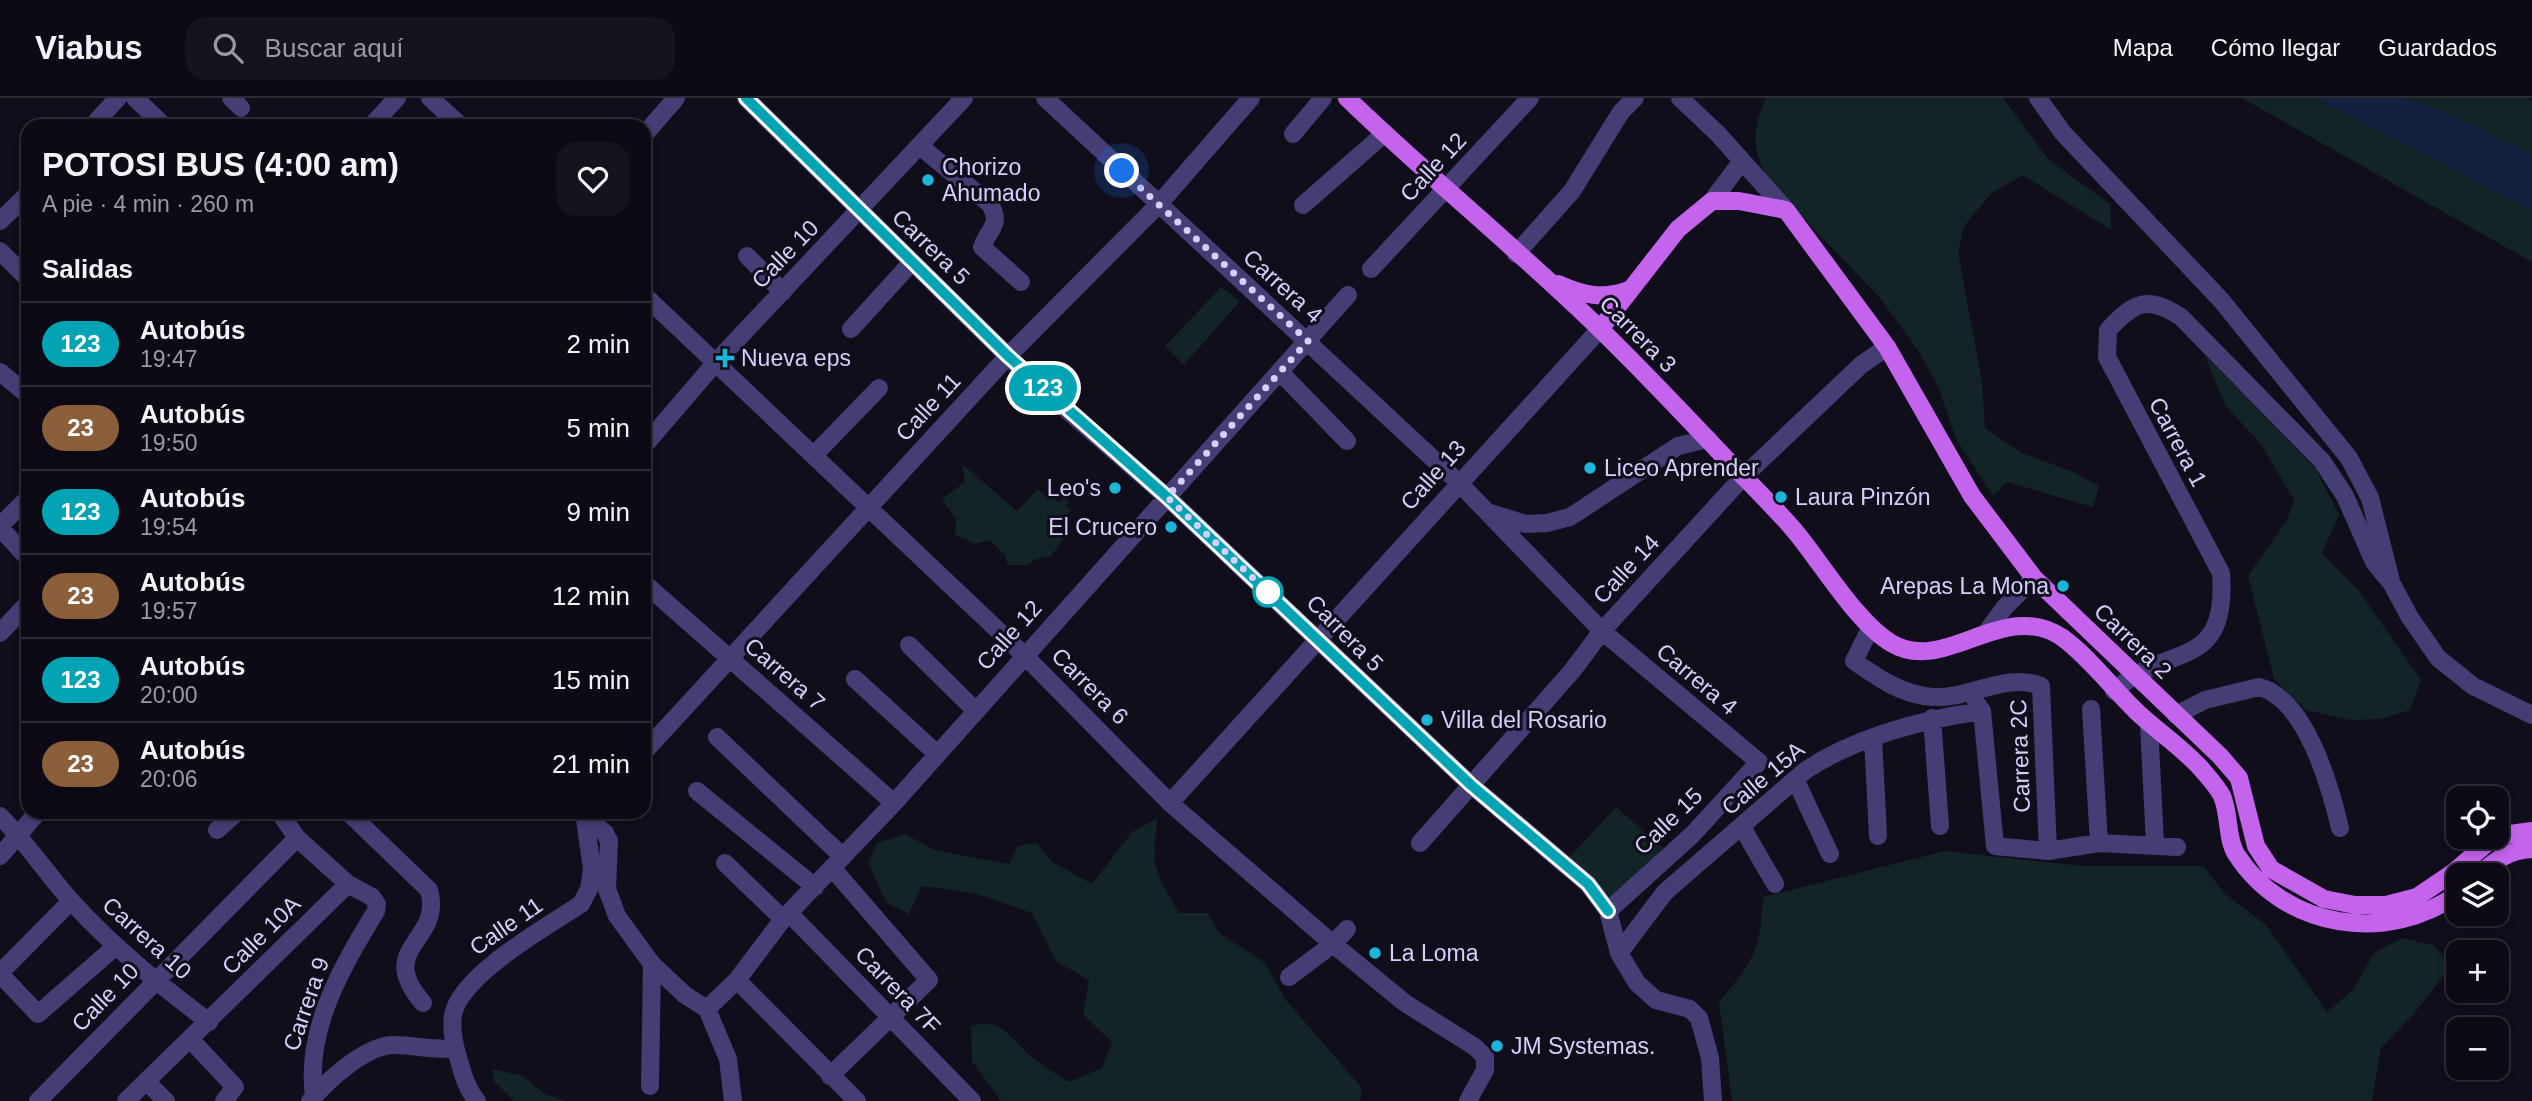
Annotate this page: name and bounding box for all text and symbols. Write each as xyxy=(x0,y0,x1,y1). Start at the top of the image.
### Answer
search box xyxy=(185,17,675,80)
text: Viabus xyxy=(35,29,143,66)
icon: search xyxy=(209,29,247,67)
text: Buscar aquí xyxy=(265,33,403,63)
text: Mapa xyxy=(2113,34,2173,61)
text: Cómo llegar xyxy=(2211,34,2340,61)
text: Guardados xyxy=(2378,34,2497,61)
street label: Calle 12 xyxy=(1395,127,1471,207)
button: heart xyxy=(556,142,630,216)
text: POTOSI BUS (4:00 am) xyxy=(42,146,399,183)
your location xyxy=(1104,153,1139,188)
place label: Chorizo Ahumado xyxy=(942,154,1040,206)
marker: Chorizo Ahumado xyxy=(920,172,936,188)
text: A pie · 4 min · 260 m xyxy=(42,191,254,217)
street label: Carrera 5 xyxy=(887,204,975,290)
street label: Calle 10 xyxy=(746,215,824,293)
street label: Carrera 4 xyxy=(1238,244,1328,328)
text: Salidas xyxy=(42,254,133,284)
street label: Carrera 3 xyxy=(1594,290,1682,378)
text: Autobús xyxy=(140,315,245,345)
text: 2 min xyxy=(566,329,630,359)
text: 123 xyxy=(60,330,101,357)
place label: Nueva eps xyxy=(741,345,851,371)
text: 19:47 xyxy=(140,346,198,372)
marker: Nueva eps xyxy=(715,348,735,368)
line badge: 123 xyxy=(1003,365,1083,411)
street label: Calle 11 xyxy=(890,368,966,446)
text: 123 xyxy=(1023,374,1063,401)
street label: Carrera 1 xyxy=(2144,393,2212,491)
text: Autobús xyxy=(140,399,245,429)
text: 5 min xyxy=(566,413,630,443)
text: 23 xyxy=(67,414,94,441)
text: 19:50 xyxy=(140,430,198,456)
street label: Calle 13 xyxy=(1395,435,1471,515)
place label: Liceo Aprender xyxy=(1604,455,1759,481)
marker: Liceo Aprender xyxy=(1582,460,1598,476)
place label: Leo's xyxy=(1047,475,1101,501)
marker: Leo's xyxy=(1107,480,1123,496)
text: Autobús xyxy=(140,483,245,513)
place label: Laura Pinzón xyxy=(1795,484,1931,510)
marker: Laura Pinzón xyxy=(1773,489,1789,505)
text: 9 min xyxy=(566,497,630,527)
text: 123 xyxy=(60,498,101,525)
text: 19:54 xyxy=(140,514,198,540)
place label: El Crucero xyxy=(1048,514,1157,540)
marker: El Crucero xyxy=(1163,519,1179,535)
street label: Calle 14 xyxy=(1588,529,1664,609)
text: Autobús xyxy=(140,567,245,597)
place label: Arepas La Mona xyxy=(1880,573,2049,599)
unlabelled marker xyxy=(1253,577,1283,607)
marker: Arepas La Mona xyxy=(2055,578,2071,594)
text: 12 min xyxy=(552,581,630,611)
text: 23 xyxy=(67,582,94,609)
street label: Carrera 5 xyxy=(1301,589,1389,677)
street label: Calle 12 xyxy=(971,595,1047,675)
text: 19:57 xyxy=(140,598,198,624)
street label: Carrera 2 xyxy=(2089,598,2177,684)
street label: Carrera 7 xyxy=(740,632,830,716)
street label: Carrera 4 xyxy=(1651,638,1743,720)
street label: Carrera 6 xyxy=(1046,642,1134,730)
text: Autobús xyxy=(140,651,245,681)
text: 15 min xyxy=(552,665,630,695)
text: 123 xyxy=(60,666,101,693)
text: 20:00 xyxy=(140,682,198,708)
street label: Carrera 2C xyxy=(2005,699,2035,813)
place label: Villa del Rosario xyxy=(1441,707,1607,733)
marker: Villa del Rosario xyxy=(1419,712,1435,728)
text: Autobús xyxy=(140,735,245,765)
street label: Calle 15A xyxy=(1716,736,1810,820)
text: 21 min xyxy=(552,749,630,779)
text: 23 xyxy=(67,750,94,777)
text: 20:06 xyxy=(140,766,198,792)
street label: Calle 15 xyxy=(1629,782,1707,860)
map controls xyxy=(2446,786,2509,1080)
button: locate xyxy=(2446,786,2509,849)
button: layers xyxy=(2446,863,2509,926)
street label: Calle 10A xyxy=(217,890,306,979)
street label: Carrera 10 xyxy=(97,892,197,984)
street label: Calle 11 xyxy=(465,892,547,960)
place label: La Loma xyxy=(1389,940,1479,966)
button: + xyxy=(2446,940,2509,1003)
street label: Carrera 7F xyxy=(850,941,946,1039)
marker: La Loma xyxy=(1367,945,1383,961)
street label: Carrera 9 xyxy=(278,954,334,1054)
street label: Calle 10 xyxy=(66,958,144,1036)
button: − xyxy=(2446,1017,2509,1080)
place label: JM Systemas. xyxy=(1511,1033,1655,1059)
marker: JM Systemas. xyxy=(1489,1038,1505,1054)

